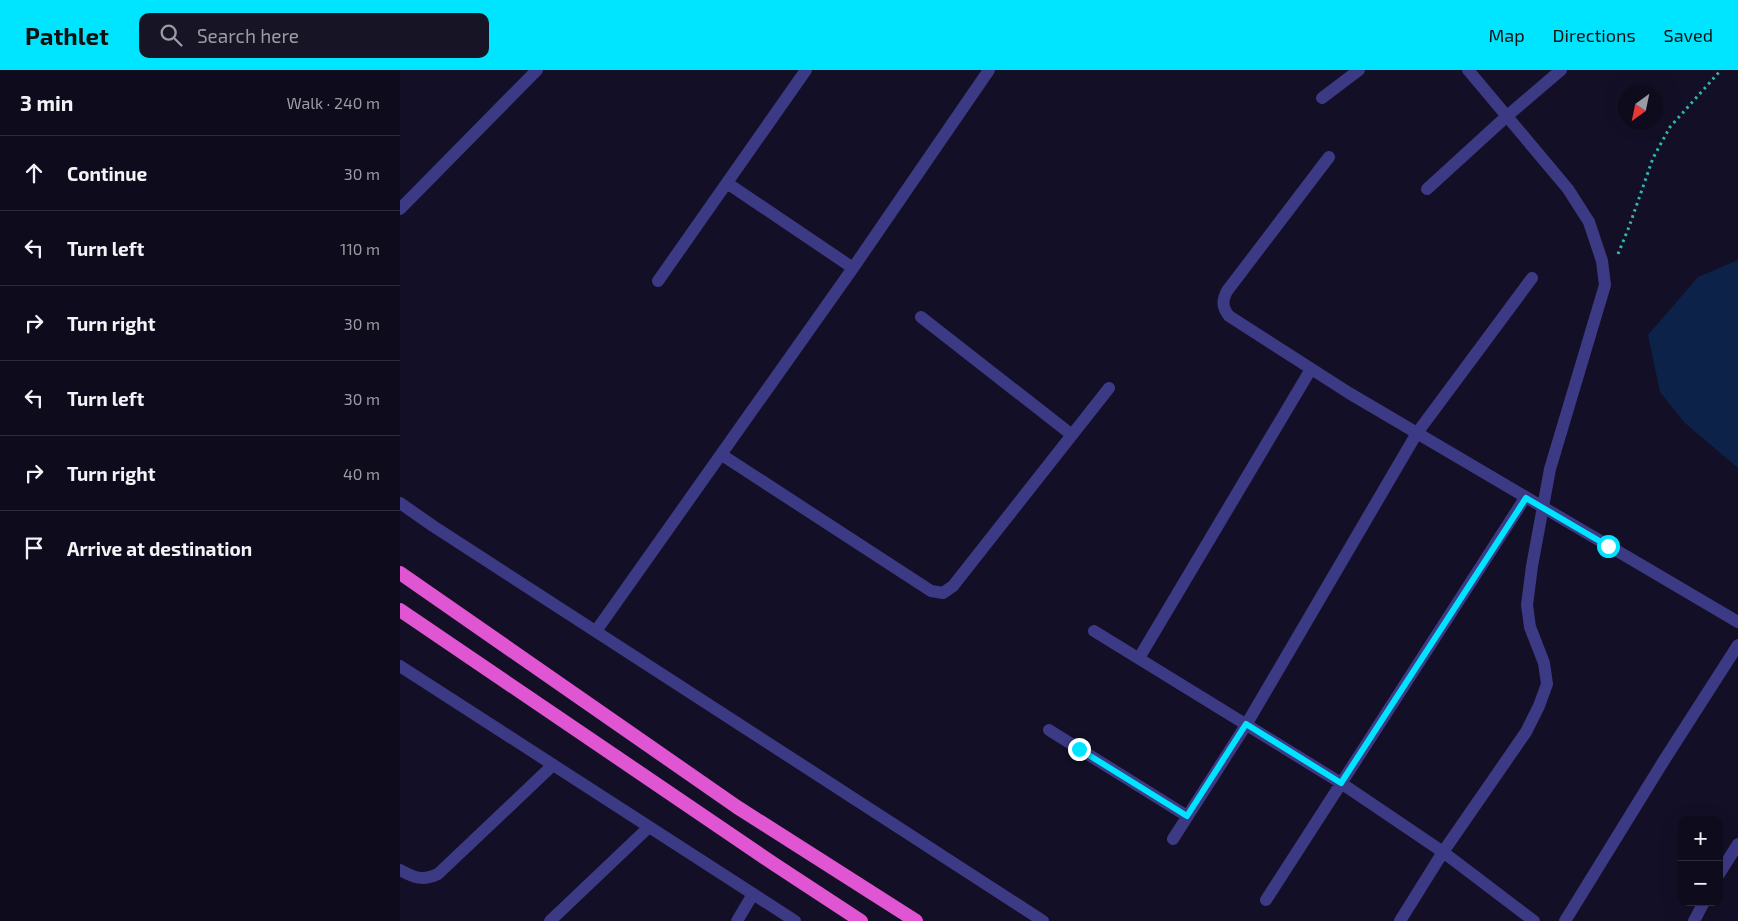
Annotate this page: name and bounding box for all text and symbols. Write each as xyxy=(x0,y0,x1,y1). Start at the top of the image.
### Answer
search box xyxy=(139,13,489,58)
text: Pathlet xyxy=(25,21,109,50)
icon: search xyxy=(157,21,185,49)
text: Search here xyxy=(197,24,299,47)
text: Map xyxy=(1488,24,1525,46)
text: Directions xyxy=(1553,24,1636,46)
text: Saved xyxy=(1664,24,1713,46)
north arrow xyxy=(1618,85,1663,130)
text: 3 min xyxy=(20,90,73,115)
text: Walk · 240 m xyxy=(287,93,380,112)
icon: ahead xyxy=(20,159,48,187)
text: Continue xyxy=(67,162,147,185)
text: 30 m xyxy=(344,164,380,183)
icon: left xyxy=(20,234,48,262)
text: Turn left xyxy=(67,237,144,260)
text: 110 m xyxy=(340,239,380,258)
icon: right xyxy=(20,309,48,337)
text: Turn right xyxy=(67,312,155,335)
text: 30 m xyxy=(344,314,380,333)
icon: left xyxy=(20,384,48,412)
text: Turn left xyxy=(67,387,144,410)
text: 30 m xyxy=(344,389,380,408)
icon: right xyxy=(20,459,48,487)
text: Turn right xyxy=(67,462,155,485)
text: 40 m xyxy=(343,464,380,483)
icon: arrive xyxy=(20,534,48,562)
route start xyxy=(1597,535,1620,558)
text: Arrive at destination xyxy=(67,537,252,560)
route end xyxy=(1068,738,1091,761)
map controls xyxy=(1678,816,1723,906)
button: + xyxy=(1678,816,1723,861)
button: − xyxy=(1678,861,1723,906)

